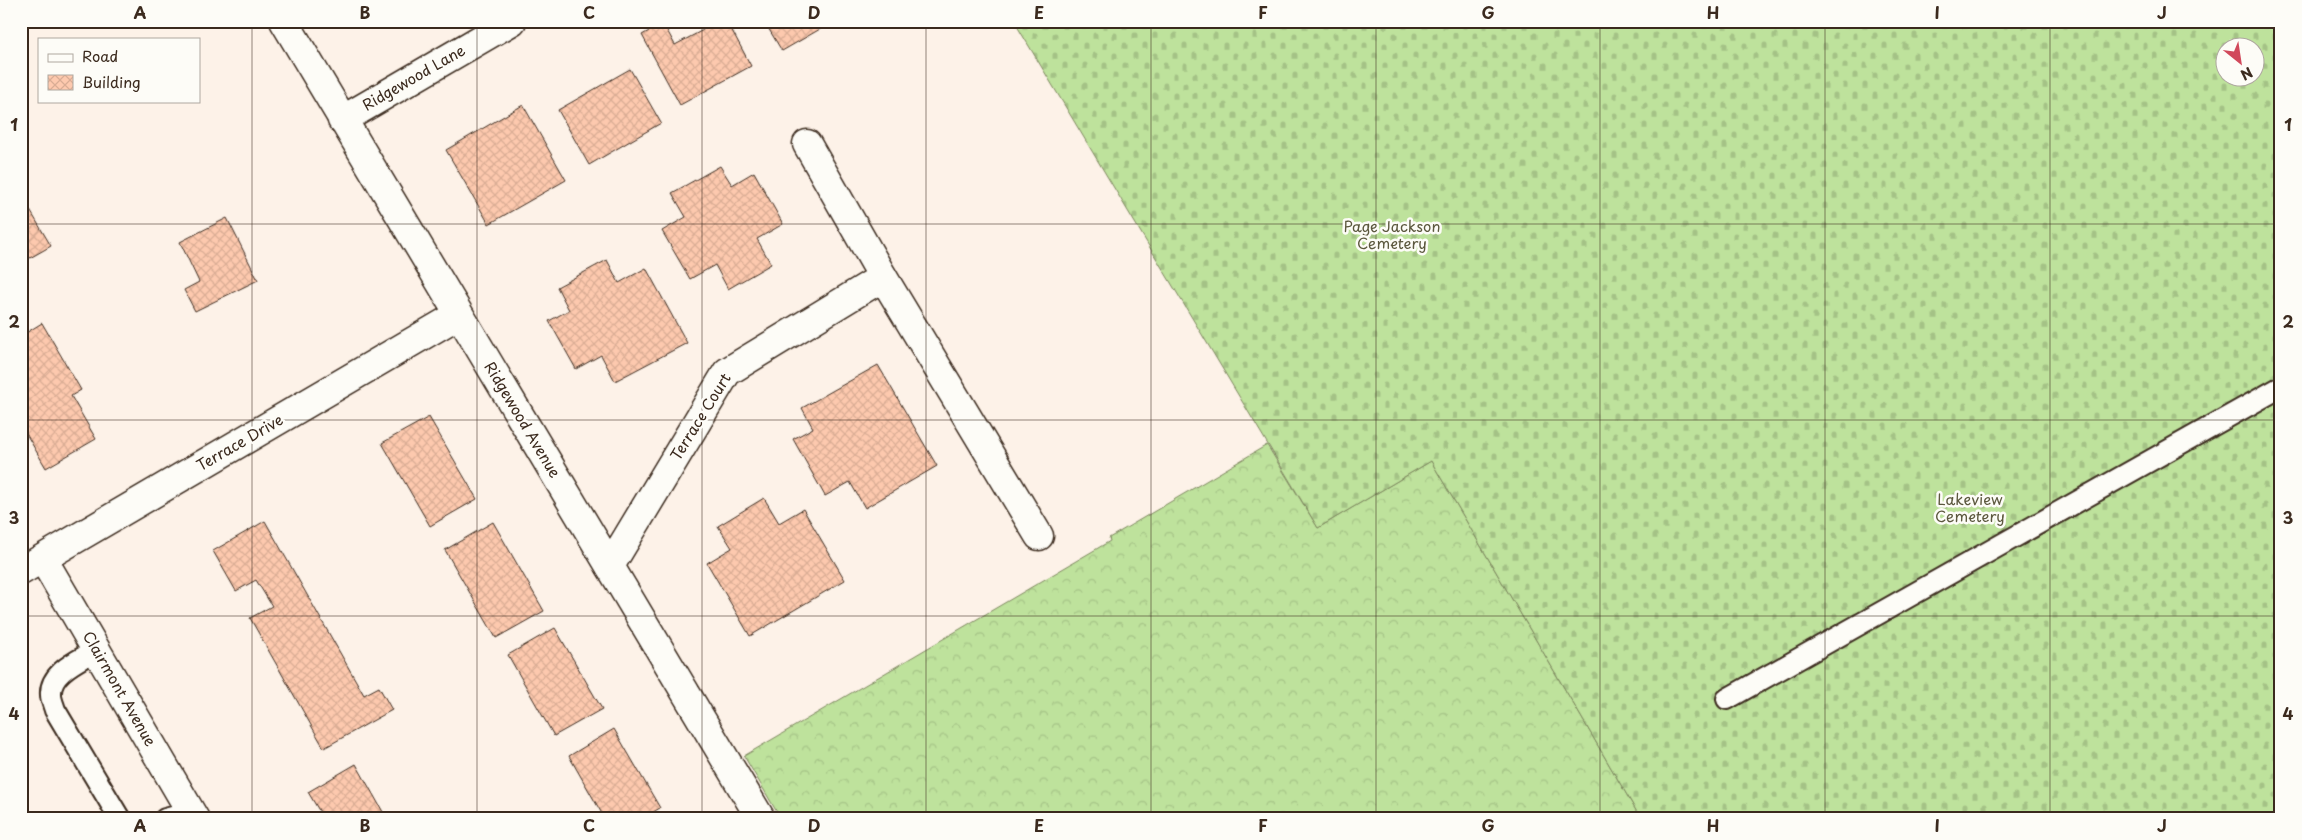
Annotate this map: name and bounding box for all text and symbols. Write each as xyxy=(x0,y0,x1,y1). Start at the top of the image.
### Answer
text: A xyxy=(134,0,147,24)
text: B xyxy=(360,0,371,24)
text: C xyxy=(583,0,595,24)
text: D xyxy=(808,0,820,24)
text: E xyxy=(1034,0,1044,24)
text: F xyxy=(1258,0,1268,24)
text: G xyxy=(1481,0,1495,24)
text: H xyxy=(1707,0,1719,24)
text: I xyxy=(1934,0,1940,24)
text: J xyxy=(2157,0,2167,24)
legend xyxy=(38,38,200,102)
street label: Ridgewood Lane xyxy=(357,38,469,116)
north arrow xyxy=(2214,38,2264,88)
text: Road xyxy=(82,44,118,67)
text: N xyxy=(2237,62,2257,86)
text: Building xyxy=(82,70,141,93)
text: 1 xyxy=(10,112,18,136)
text: 1 xyxy=(2284,112,2292,136)
park label: Page Jackson Cemetery xyxy=(1344,214,1440,254)
text: 2 xyxy=(8,309,20,333)
text: 2 xyxy=(2282,309,2294,333)
street label: Ridgewood Avenue xyxy=(479,357,567,482)
street label: Terrace Court xyxy=(664,368,736,464)
street label: Terrace Drive xyxy=(192,407,287,476)
park label: Lakeview Cemetery xyxy=(1935,487,2005,527)
text: 3 xyxy=(9,505,19,529)
text: 3 xyxy=(2283,505,2293,529)
street label: Clairmont Avenue xyxy=(78,626,163,750)
text: 4 xyxy=(9,701,20,725)
text: 4 xyxy=(2283,701,2294,725)
text: A xyxy=(134,813,147,837)
text: B xyxy=(360,813,371,837)
text: C xyxy=(583,813,595,837)
text: D xyxy=(808,813,820,837)
text: E xyxy=(1034,813,1044,837)
text: F xyxy=(1258,813,1268,837)
text: G xyxy=(1481,813,1495,837)
text: H xyxy=(1707,813,1719,837)
text: I xyxy=(1934,813,1940,837)
text: J xyxy=(2157,813,2167,837)

